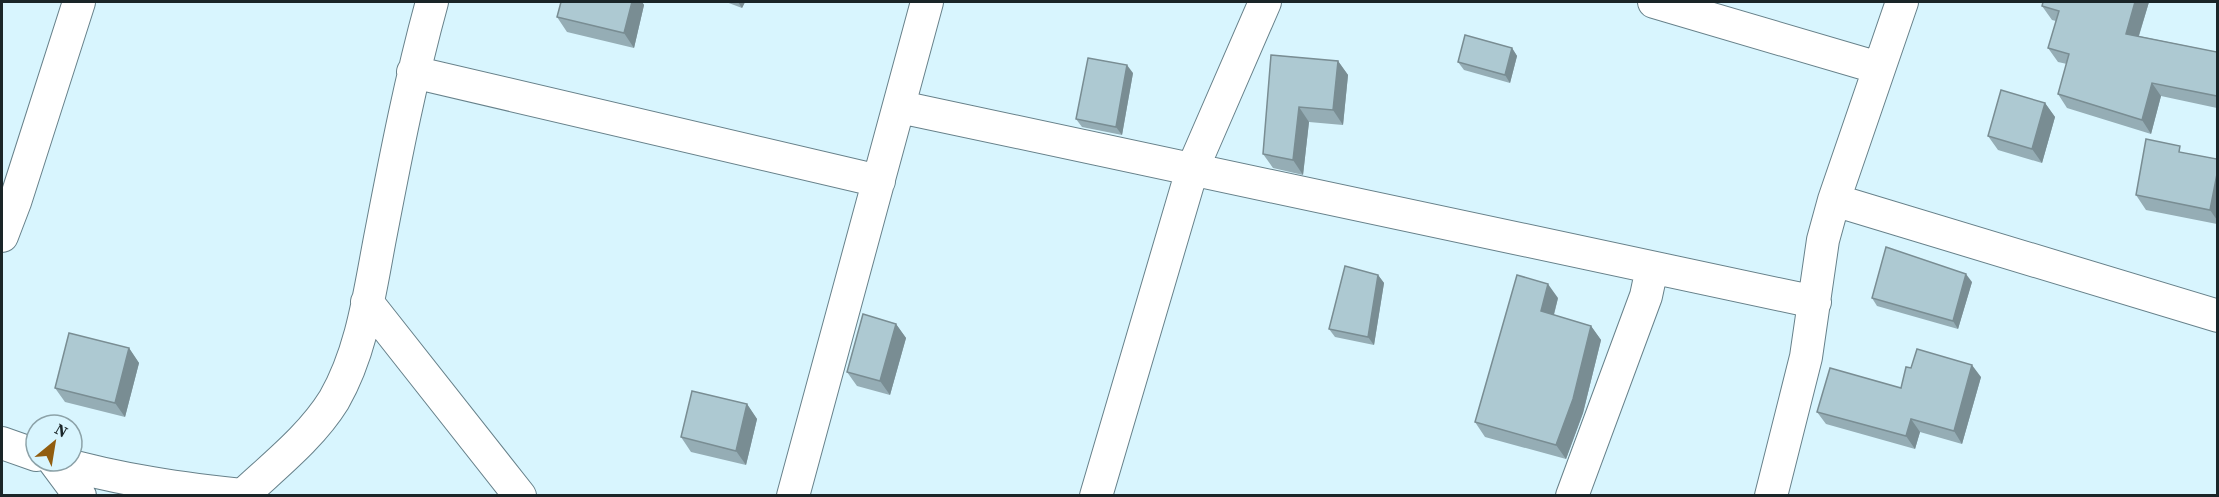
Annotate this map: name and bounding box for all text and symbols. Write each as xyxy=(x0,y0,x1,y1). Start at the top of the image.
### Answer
north arrow xyxy=(24,413,84,473)
text: N xyxy=(51,418,72,443)

